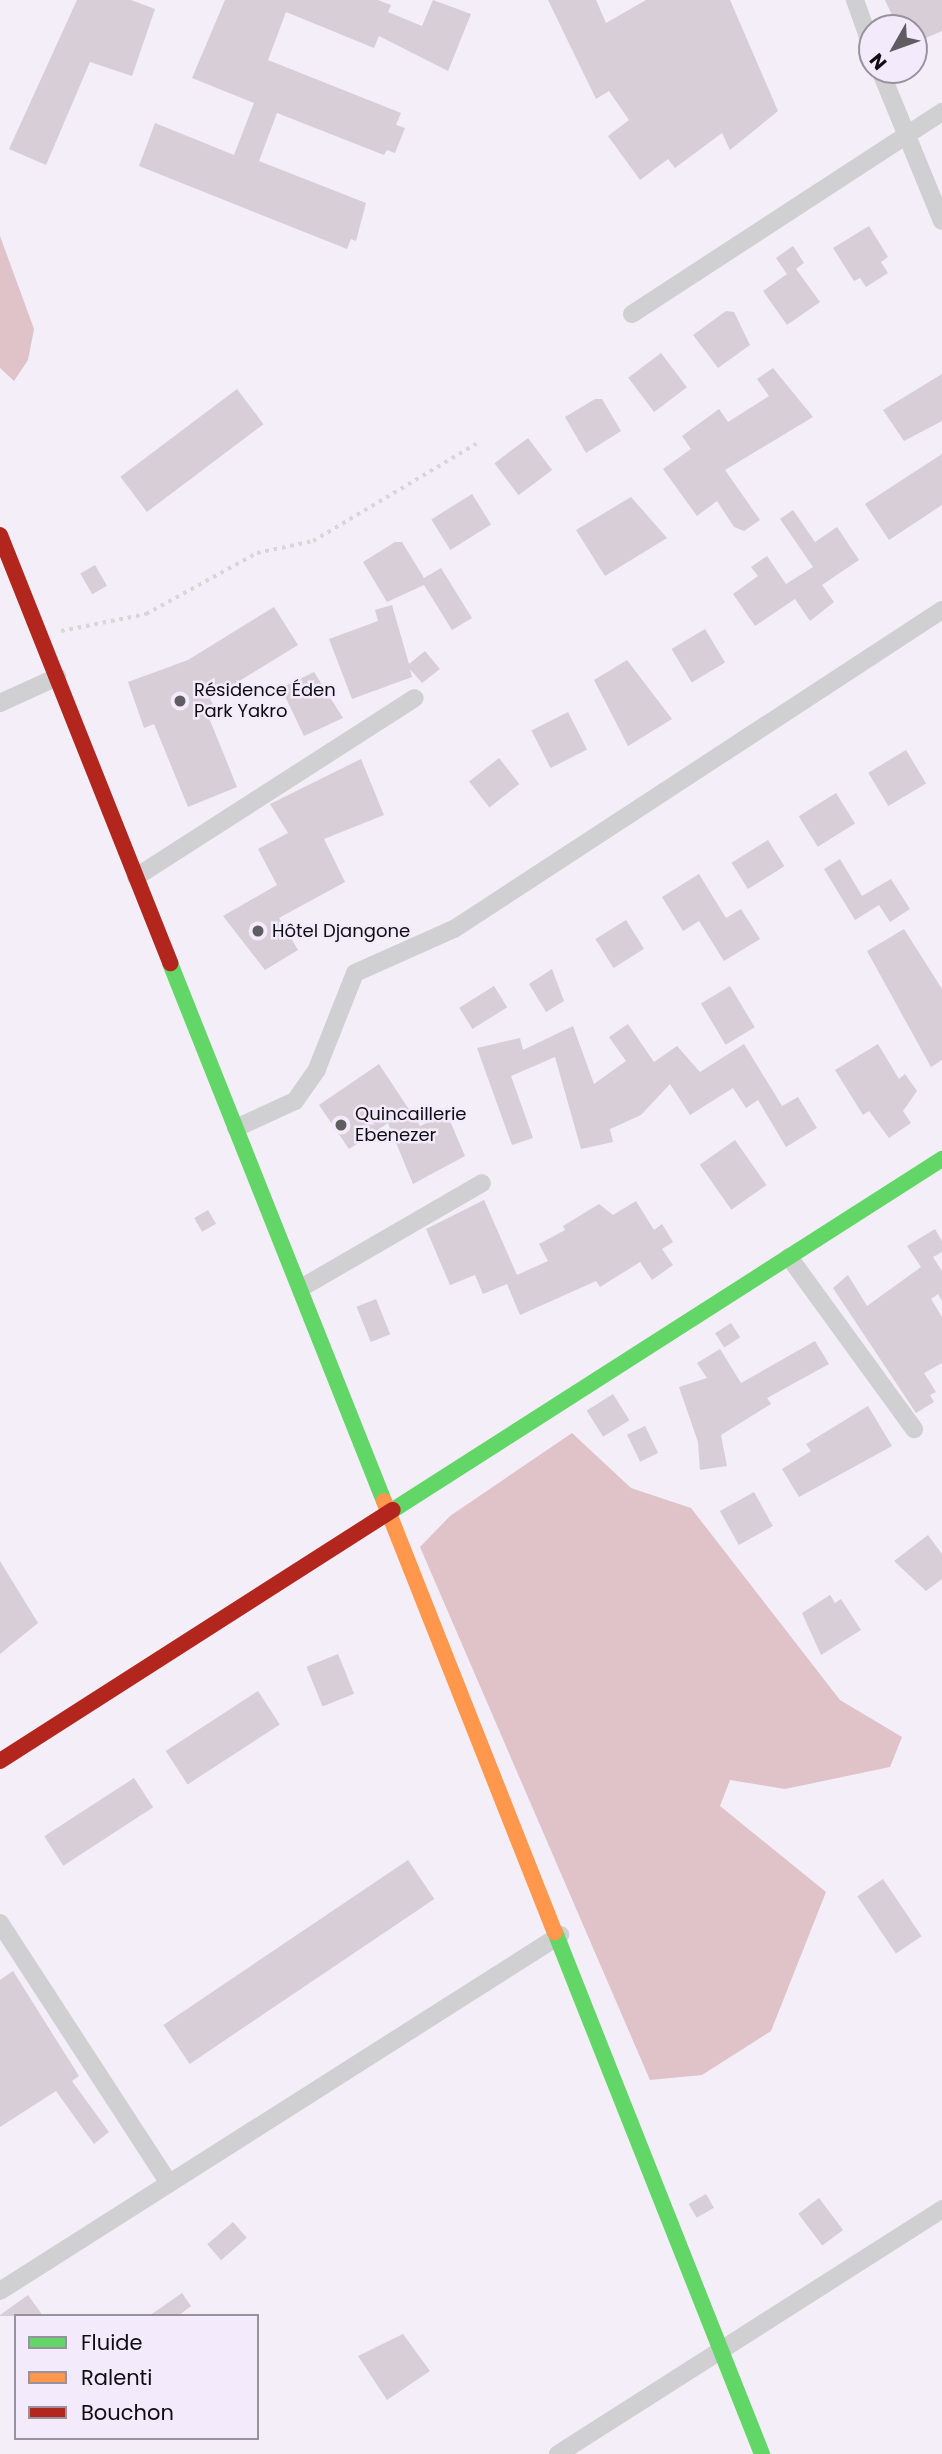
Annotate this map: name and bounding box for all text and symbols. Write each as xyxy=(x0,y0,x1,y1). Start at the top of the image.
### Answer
north arrow xyxy=(858,14,928,84)
text: N xyxy=(863,47,893,76)
place label: Résidence Éden Park Yakro xyxy=(194,680,336,722)
marker: Résidence Éden Park Yakro xyxy=(172,693,188,709)
place label: Hôtel Djangone xyxy=(272,920,410,942)
marker: Hôtel Djangone xyxy=(250,923,266,939)
place label: Quincaillerie Ebenezer xyxy=(355,1104,466,1146)
marker: Quincaillerie Ebenezer xyxy=(333,1117,349,1133)
legend xyxy=(14,2314,259,2440)
text: Fluide xyxy=(81,2328,143,2357)
text: Ralenti xyxy=(81,2363,152,2392)
text: Bouchon xyxy=(81,2398,174,2427)

